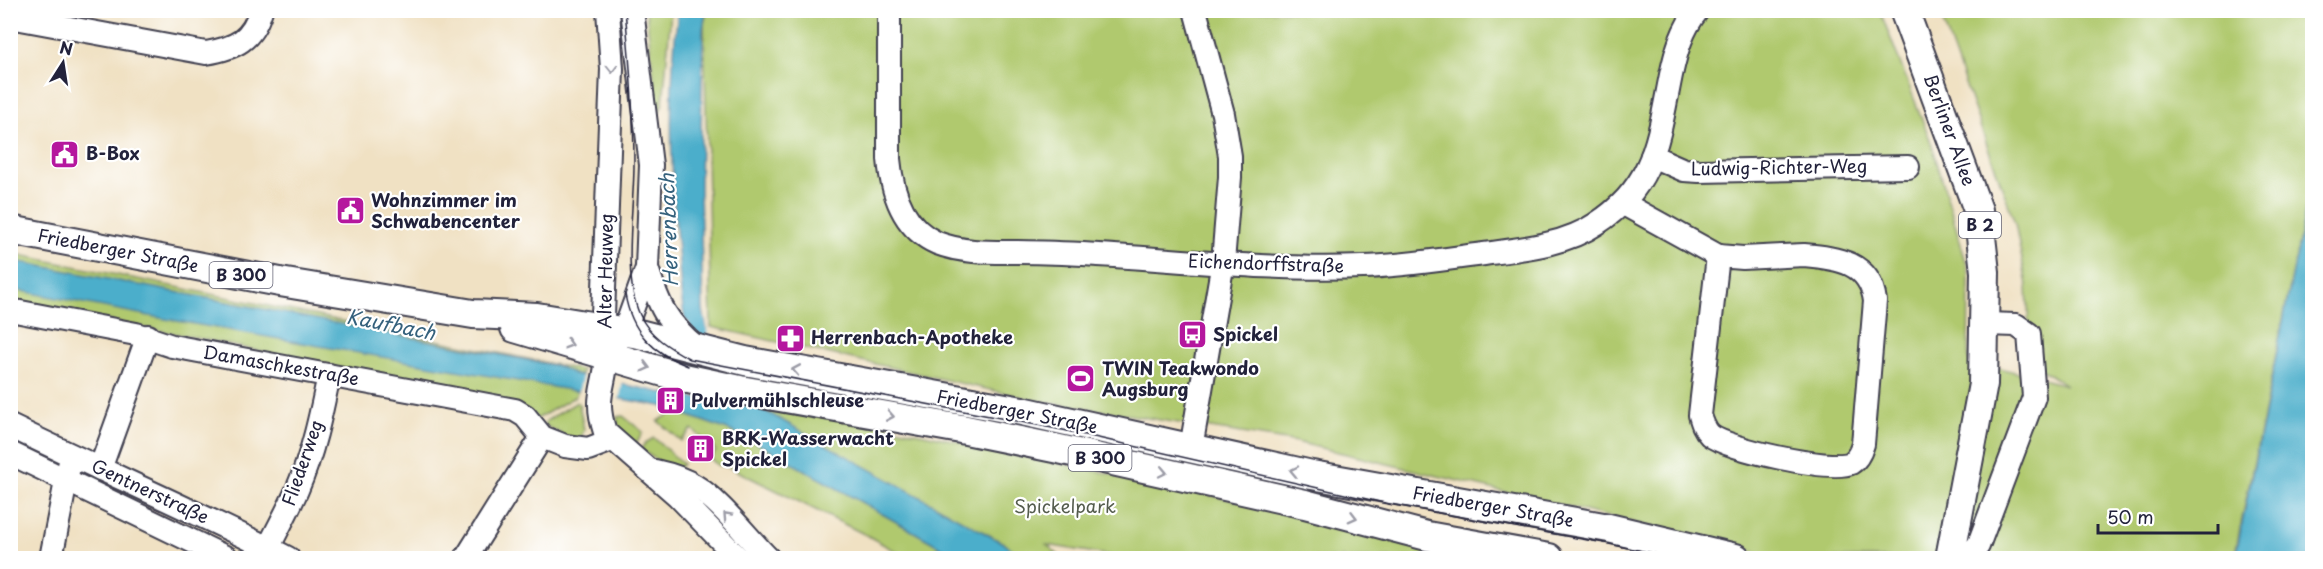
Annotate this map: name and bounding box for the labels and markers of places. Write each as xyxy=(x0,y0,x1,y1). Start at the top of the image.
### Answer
public building icon: B-Box xyxy=(49,138,81,170)
place label: B-Box xyxy=(86,139,140,166)
place label: Wohnzimmer im Schwabencenter xyxy=(371,186,521,234)
public building icon: Wohnzimmer im Schwabencenter xyxy=(334,195,366,227)
bus stop icon: Spickel xyxy=(1176,319,1208,351)
place label: Spickel xyxy=(1213,320,1278,347)
pharmacy icon: Herrenbach-Apotheke xyxy=(774,322,806,354)
place label: Herrenbach-Apotheke xyxy=(811,323,1013,350)
place label: TWIN Teakwondo Augsburg xyxy=(1102,354,1259,402)
sports icon: TWIN Teakwondo Augsburg xyxy=(1065,363,1097,395)
building icon: Pulvermühlschleuse xyxy=(654,385,686,417)
place label: Pulvermühlschleuse xyxy=(691,386,864,413)
place label: BRK-Wasserwacht Spickel xyxy=(722,424,894,472)
building icon: BRK-Wasserwacht Spickel xyxy=(685,433,717,465)

